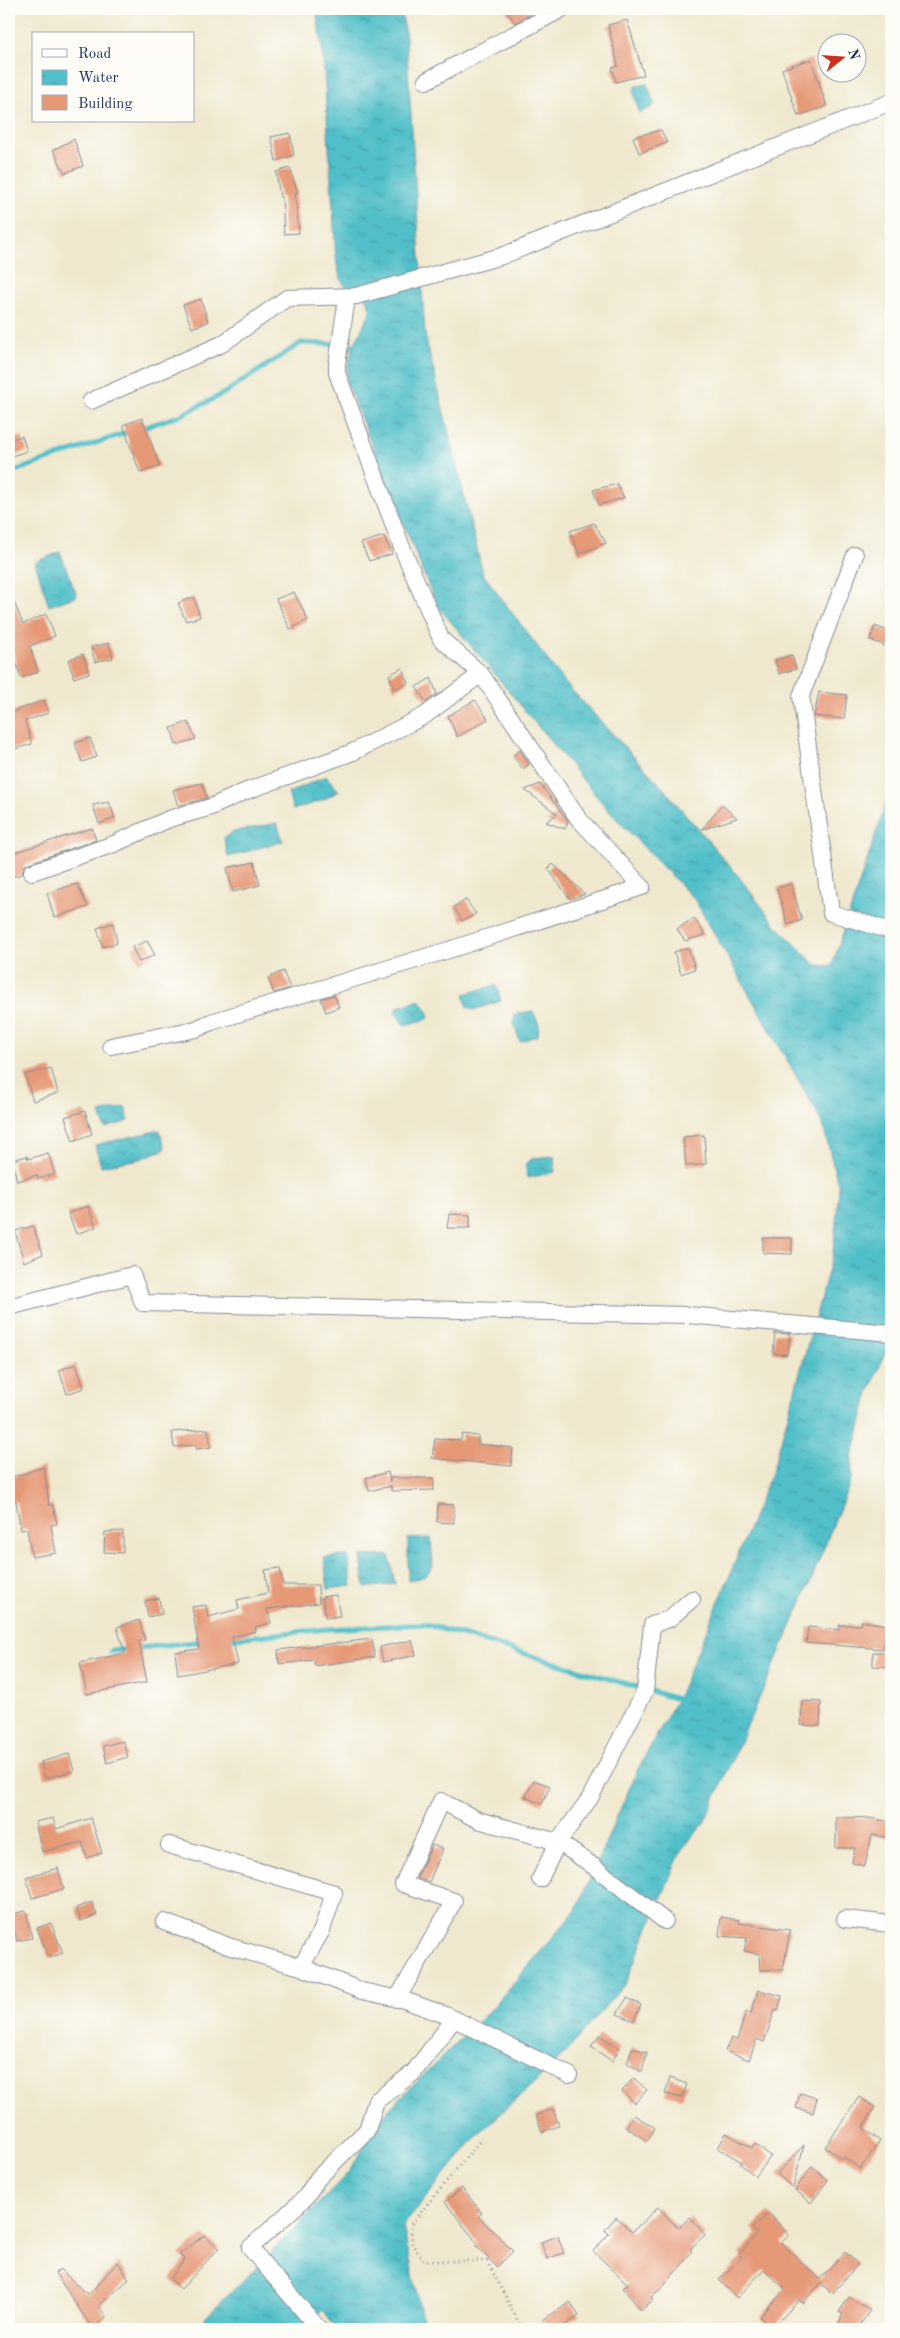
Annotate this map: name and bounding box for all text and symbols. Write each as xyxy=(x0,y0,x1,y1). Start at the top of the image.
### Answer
legend xyxy=(32,32,195,122)
north arrow xyxy=(818,32,868,82)
text: Road xyxy=(78,47,112,62)
text: N xyxy=(845,47,862,62)
text: Water xyxy=(78,71,119,86)
text: Building xyxy=(78,97,133,112)

